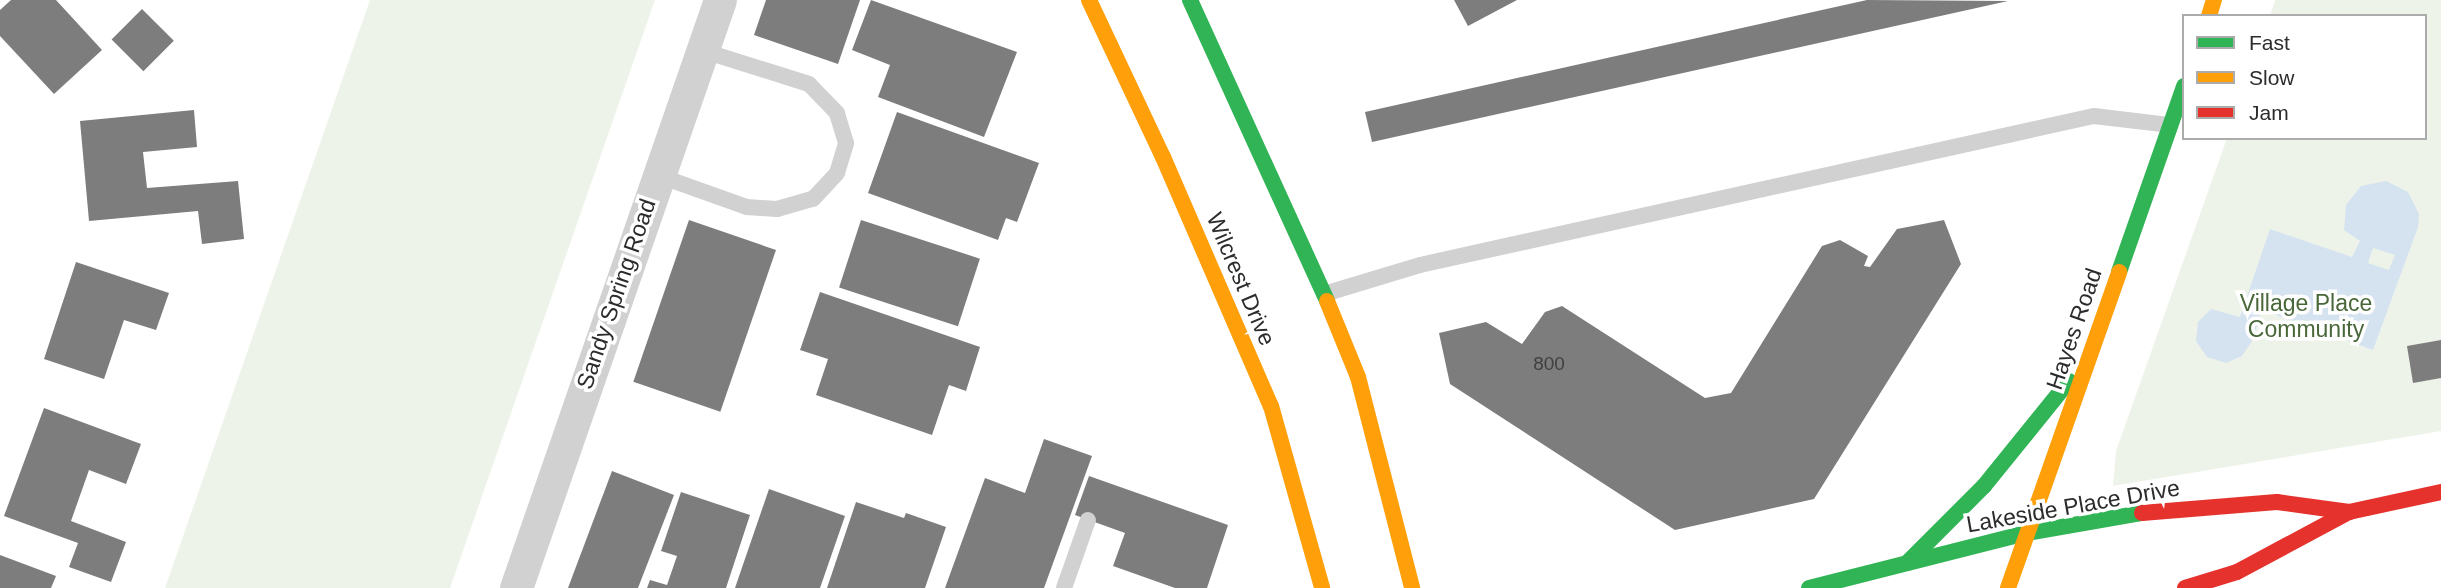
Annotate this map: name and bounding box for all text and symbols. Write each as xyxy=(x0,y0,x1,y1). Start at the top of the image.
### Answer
legend xyxy=(2182,14,2427,140)
text: Fast xyxy=(2249,31,2290,54)
text: Slow xyxy=(2249,66,2295,89)
text: Jam xyxy=(2249,101,2289,124)
street label: Sandy Spring Road xyxy=(570,195,662,393)
street label: Wilcrest Drive xyxy=(1201,208,1281,350)
street label: Hayes Road xyxy=(2040,265,2108,393)
park label: Village Place Community xyxy=(2240,289,2372,343)
house number: 800 xyxy=(1533,353,1565,375)
street label: Lakeside Place Drive xyxy=(1964,474,2182,538)

